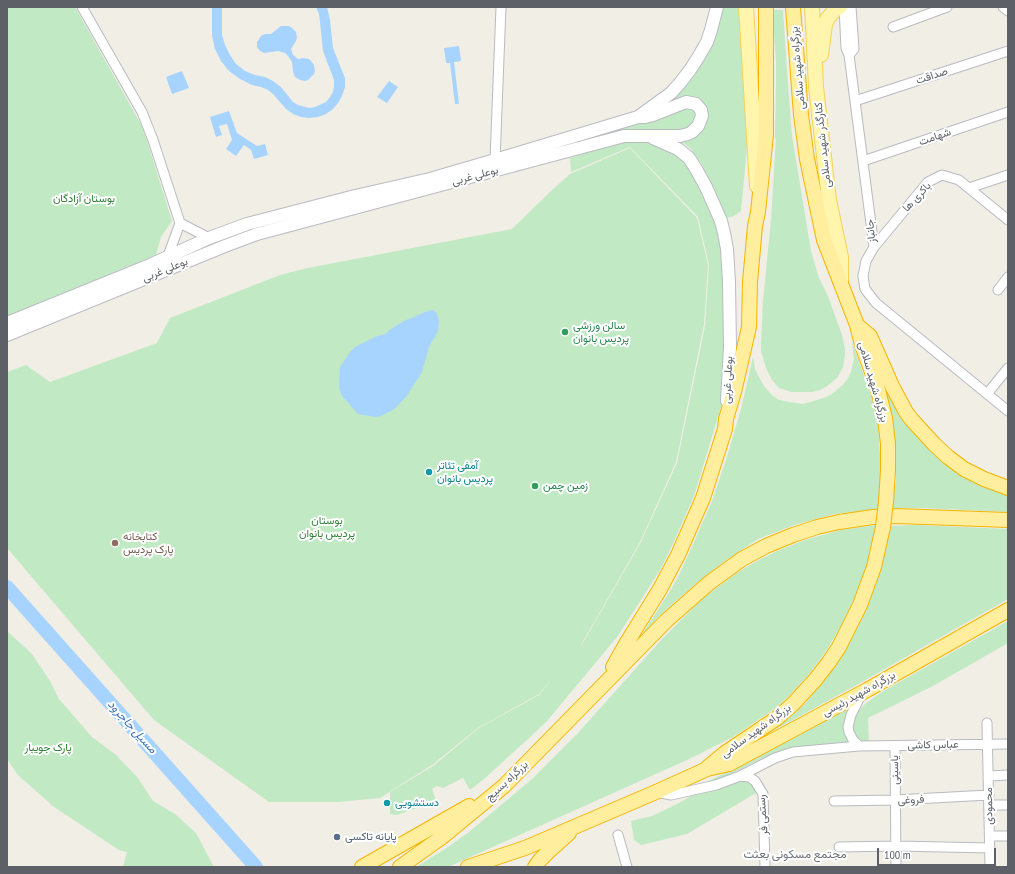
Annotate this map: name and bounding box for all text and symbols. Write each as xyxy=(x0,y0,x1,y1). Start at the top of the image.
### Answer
street label: بزرگراه شهید سلامی xyxy=(788,26,808,110)
street label: صداقت xyxy=(914,65,950,87)
street label: کنارگذر شهید سلامی xyxy=(812,102,834,188)
street label: شهامت xyxy=(917,125,953,149)
street label: بوعلی غربی xyxy=(450,163,500,189)
street label: باکری ها xyxy=(900,179,934,215)
park label: بوستان آزادگان xyxy=(53,192,115,206)
street label: جانباز xyxy=(863,218,879,244)
street label: بوعلی غربی xyxy=(140,255,190,285)
place label: سالن ورزشی پردیس بانوان xyxy=(573,319,629,345)
marker: سالن ورزشی پردیس بانوان xyxy=(560,327,570,337)
street label: بزرگراه شهید سلامی xyxy=(855,340,891,424)
street label: بوعلی غربی xyxy=(720,356,736,404)
place label: آمفی تئاتر پردیس بانوان xyxy=(437,459,493,485)
marker: آمفی تئاتر پردیس بانوان xyxy=(424,467,434,477)
place label: زمین چمن xyxy=(543,479,588,493)
marker: زمین چمن xyxy=(530,481,540,491)
park label: بوستان پردیس بانوان xyxy=(299,514,355,540)
place label: کتابخانه پارک پردیس xyxy=(123,530,173,556)
marker: کتابخانه پارک پردیس xyxy=(110,538,120,548)
street label: بزرگراه شهید رئیسی xyxy=(820,668,898,720)
water label: مسیل جاجرود xyxy=(104,697,160,757)
street label: بزرگراه شهید سلامی xyxy=(718,701,794,761)
street label: عباس کاشی xyxy=(907,738,959,752)
park label: پارک جویبار xyxy=(24,741,72,755)
street label: یاسینی xyxy=(888,755,902,785)
street label: بزرگراه بسیج xyxy=(483,758,531,804)
street label: محمودی xyxy=(982,787,996,825)
street label: فروغی xyxy=(897,793,925,807)
street label: رستمی فر xyxy=(755,794,771,836)
place label: دستشویی xyxy=(395,796,439,810)
marker: دستشویی xyxy=(382,798,392,808)
place label: پایانه تاکسی xyxy=(345,830,397,844)
marker: پایانه تاکسی xyxy=(332,832,342,842)
scale bar xyxy=(879,840,998,866)
text: 100 m xyxy=(884,847,911,862)
district label: مجتمع مسکونی بعثت xyxy=(743,848,847,862)

